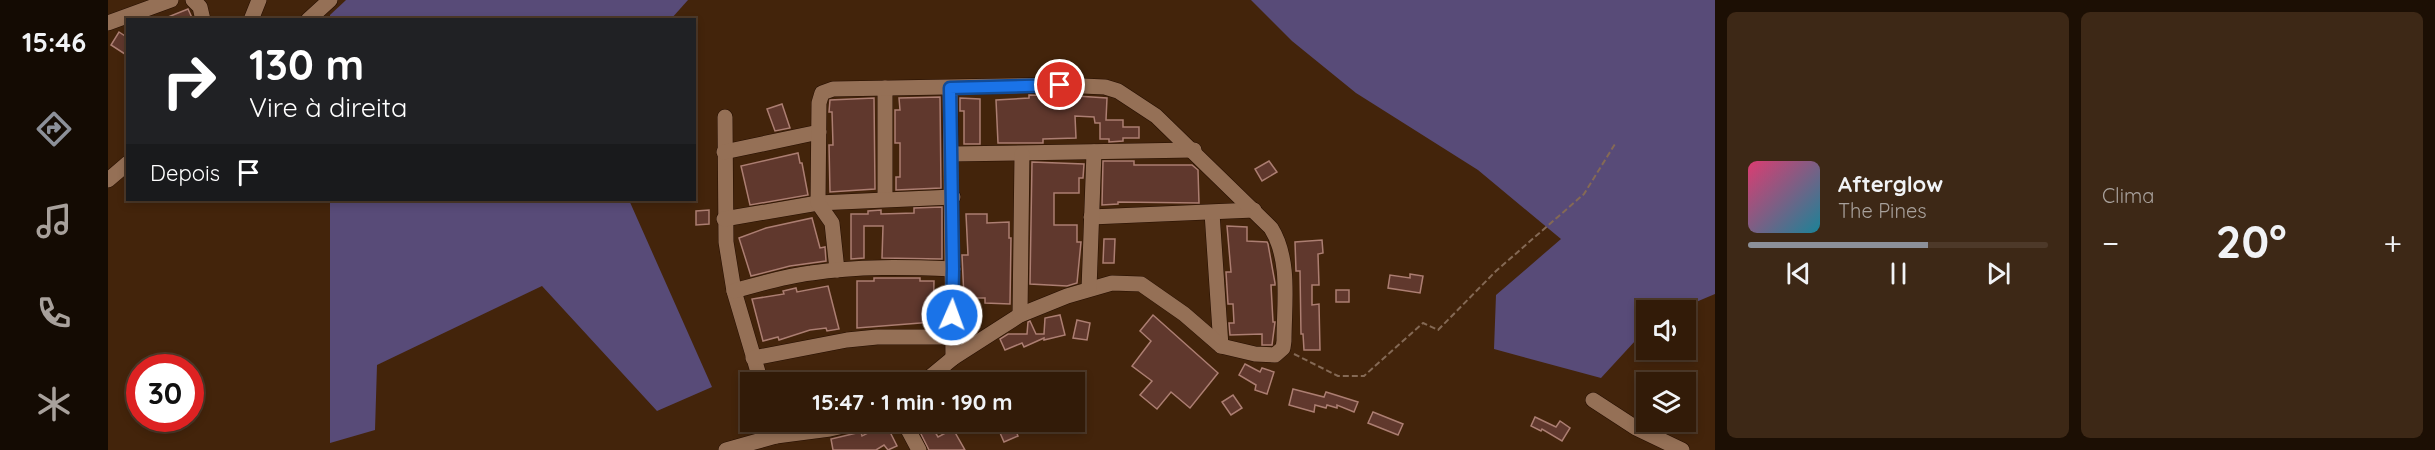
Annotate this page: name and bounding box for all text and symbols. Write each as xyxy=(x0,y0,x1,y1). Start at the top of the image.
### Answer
text: 15:46 xyxy=(22,25,86,59)
text: 130 m xyxy=(249,38,364,91)
icon: right xyxy=(150,42,228,120)
pin xyxy=(1034,59,1085,110)
icon: arrive xyxy=(1043,68,1076,101)
text: Vire à direita xyxy=(249,90,407,124)
icon: directions xyxy=(33,108,75,150)
icon: arrive xyxy=(232,156,265,189)
text: Depois xyxy=(150,159,220,187)
text: Afterglow xyxy=(1838,170,1943,198)
text: Clima xyxy=(2102,183,2154,208)
text: The Pines xyxy=(1838,198,1927,223)
icon: music xyxy=(33,200,75,242)
text: 20° xyxy=(2216,213,2287,269)
text: − xyxy=(2102,222,2119,263)
text: + xyxy=(2383,222,2402,263)
icon: previous xyxy=(1782,257,1815,290)
icon: pause xyxy=(1882,257,1915,290)
icon: next xyxy=(1982,257,2015,290)
position arrow xyxy=(920,283,984,347)
icon: phone xyxy=(33,292,75,334)
map controls xyxy=(1636,300,1696,432)
button: sound xyxy=(1636,300,1696,360)
speed limit sign: 30 xyxy=(126,354,204,432)
button: layers xyxy=(1636,372,1696,432)
icon: climate xyxy=(33,383,75,425)
text: 15:47 · 1 min · 190 m xyxy=(812,388,1013,416)

